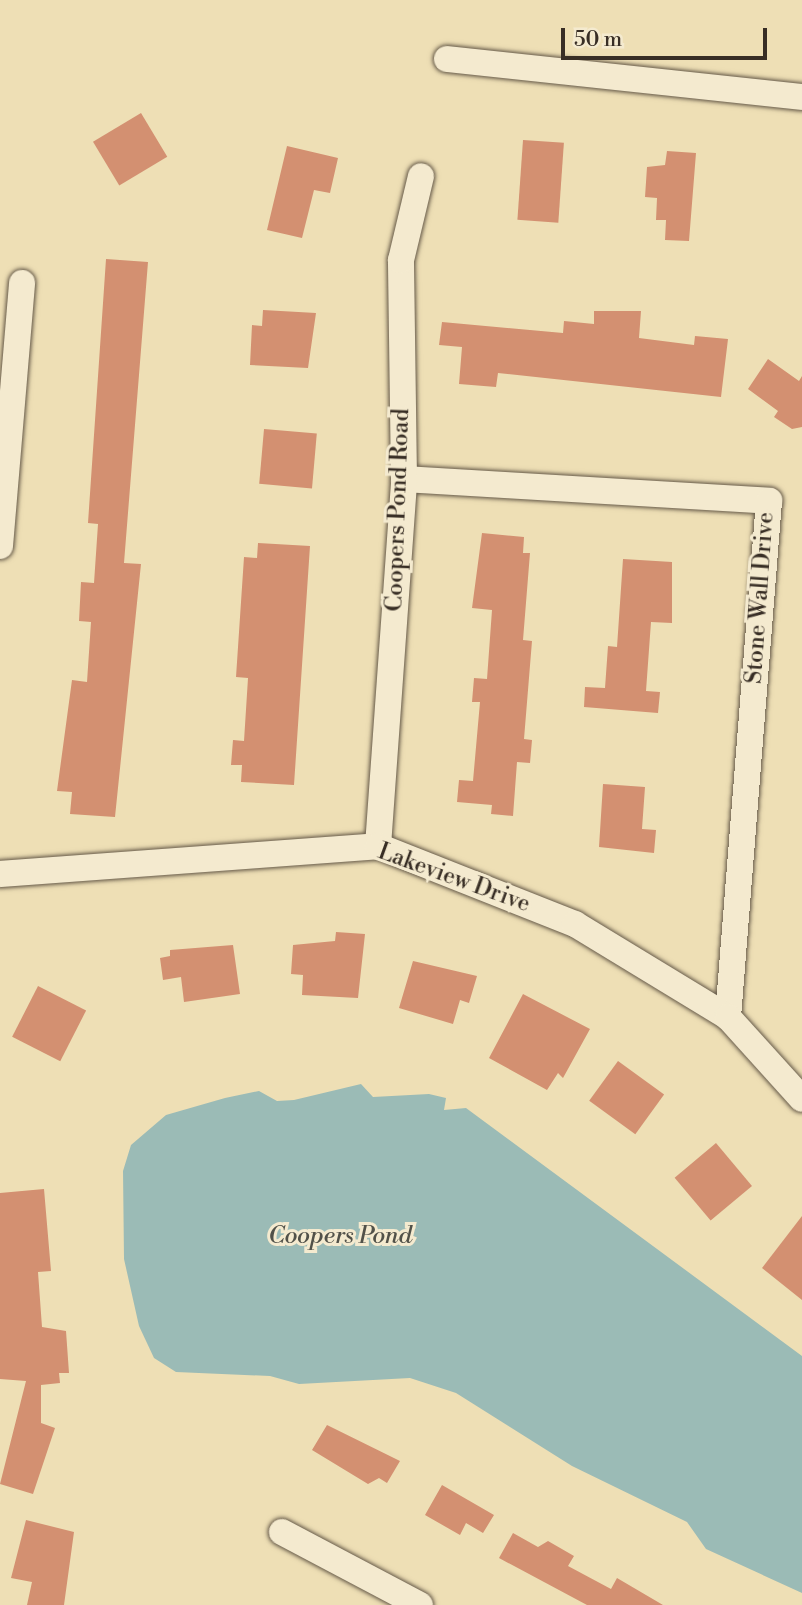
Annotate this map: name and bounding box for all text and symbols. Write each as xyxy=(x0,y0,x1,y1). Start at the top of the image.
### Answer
scale bar xyxy=(564,14,770,58)
text: 50 m xyxy=(574,27,622,53)
street label: Coopers Pond Road xyxy=(381,408,415,612)
street label: Stone Wall Drive xyxy=(740,511,780,685)
street label: Lakeview Drive xyxy=(374,838,534,918)
water label: Coopers Pond xyxy=(268,1223,412,1251)

